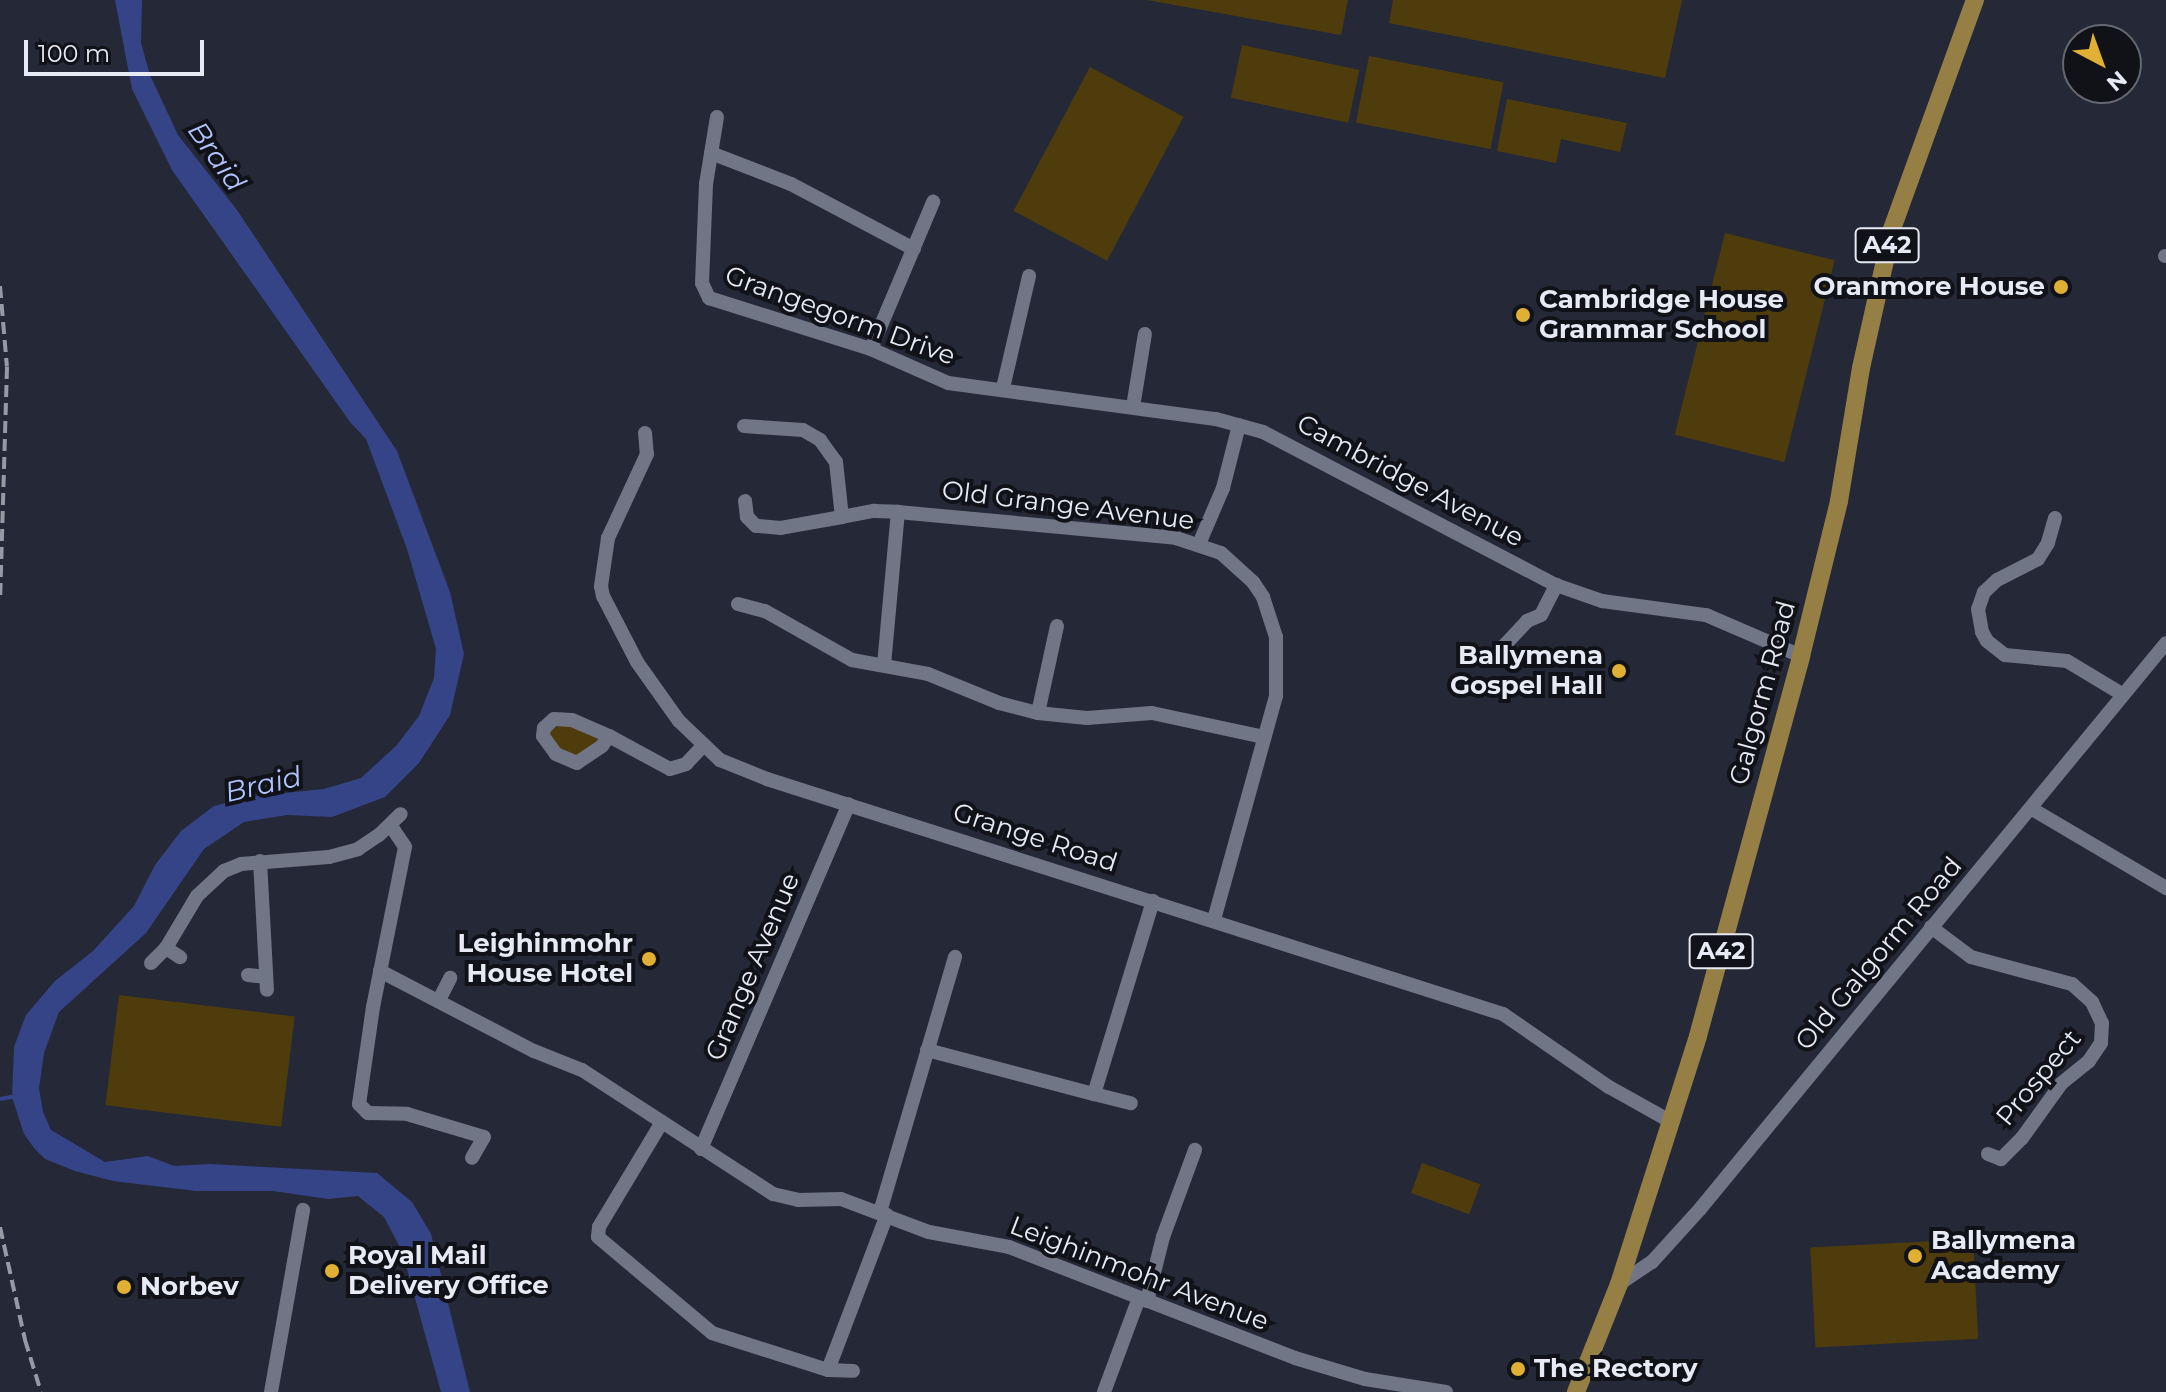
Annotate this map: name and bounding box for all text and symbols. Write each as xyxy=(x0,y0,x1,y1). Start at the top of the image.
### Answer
scale bar xyxy=(28,24,208,74)
north arrow xyxy=(2062,24,2142,104)
text: 100 m xyxy=(38,39,110,68)
text: N xyxy=(2101,65,2132,97)
water label: Braid xyxy=(181,115,253,197)
road number: A42 xyxy=(1853,225,1921,265)
street label: Grangegorm Drive xyxy=(721,260,959,372)
place label: Oranmore House xyxy=(1814,271,2045,303)
marker: Oranmore House xyxy=(2052,278,2070,296)
place label: Cambridge House Grammar School xyxy=(1539,284,1784,346)
marker: Cambridge House Grammar School xyxy=(1514,306,1532,324)
street label: Cambridge Avenue xyxy=(1291,408,1529,554)
street label: Old Grange Avenue xyxy=(940,475,1196,537)
street label: Galgorm Road xyxy=(1723,598,1803,788)
place label: Ballymena Gospel Hall xyxy=(1450,640,1603,702)
marker: Ballymena Gospel Hall xyxy=(1610,662,1628,680)
water label: Braid xyxy=(221,759,305,809)
street label: Grange Road xyxy=(949,797,1121,879)
street label: Old Galgorm Road xyxy=(1789,851,1969,1057)
street label: Grange Avenue xyxy=(699,868,807,1066)
place label: Leighinmohr House Hotel xyxy=(458,928,633,990)
road number: A42 xyxy=(1687,931,1755,971)
marker: Leighinmohr House Hotel xyxy=(640,950,658,968)
street label: Prospect xyxy=(1990,1024,2088,1132)
street label: Leighinmohr Avenue xyxy=(1005,1210,1273,1338)
place label: Ballymena Academy xyxy=(1931,1225,2076,1286)
place label: Royal Mail Delivery Office xyxy=(348,1240,549,1302)
marker: Ballymena Academy xyxy=(1906,1247,1924,1265)
marker: Royal Mail Delivery Office xyxy=(323,1262,341,1280)
place label: Norbev xyxy=(140,1271,239,1303)
marker: Norbev xyxy=(115,1278,133,1296)
place label: The Rectory xyxy=(1534,1353,1698,1385)
marker: The Rectory xyxy=(1509,1360,1527,1378)

